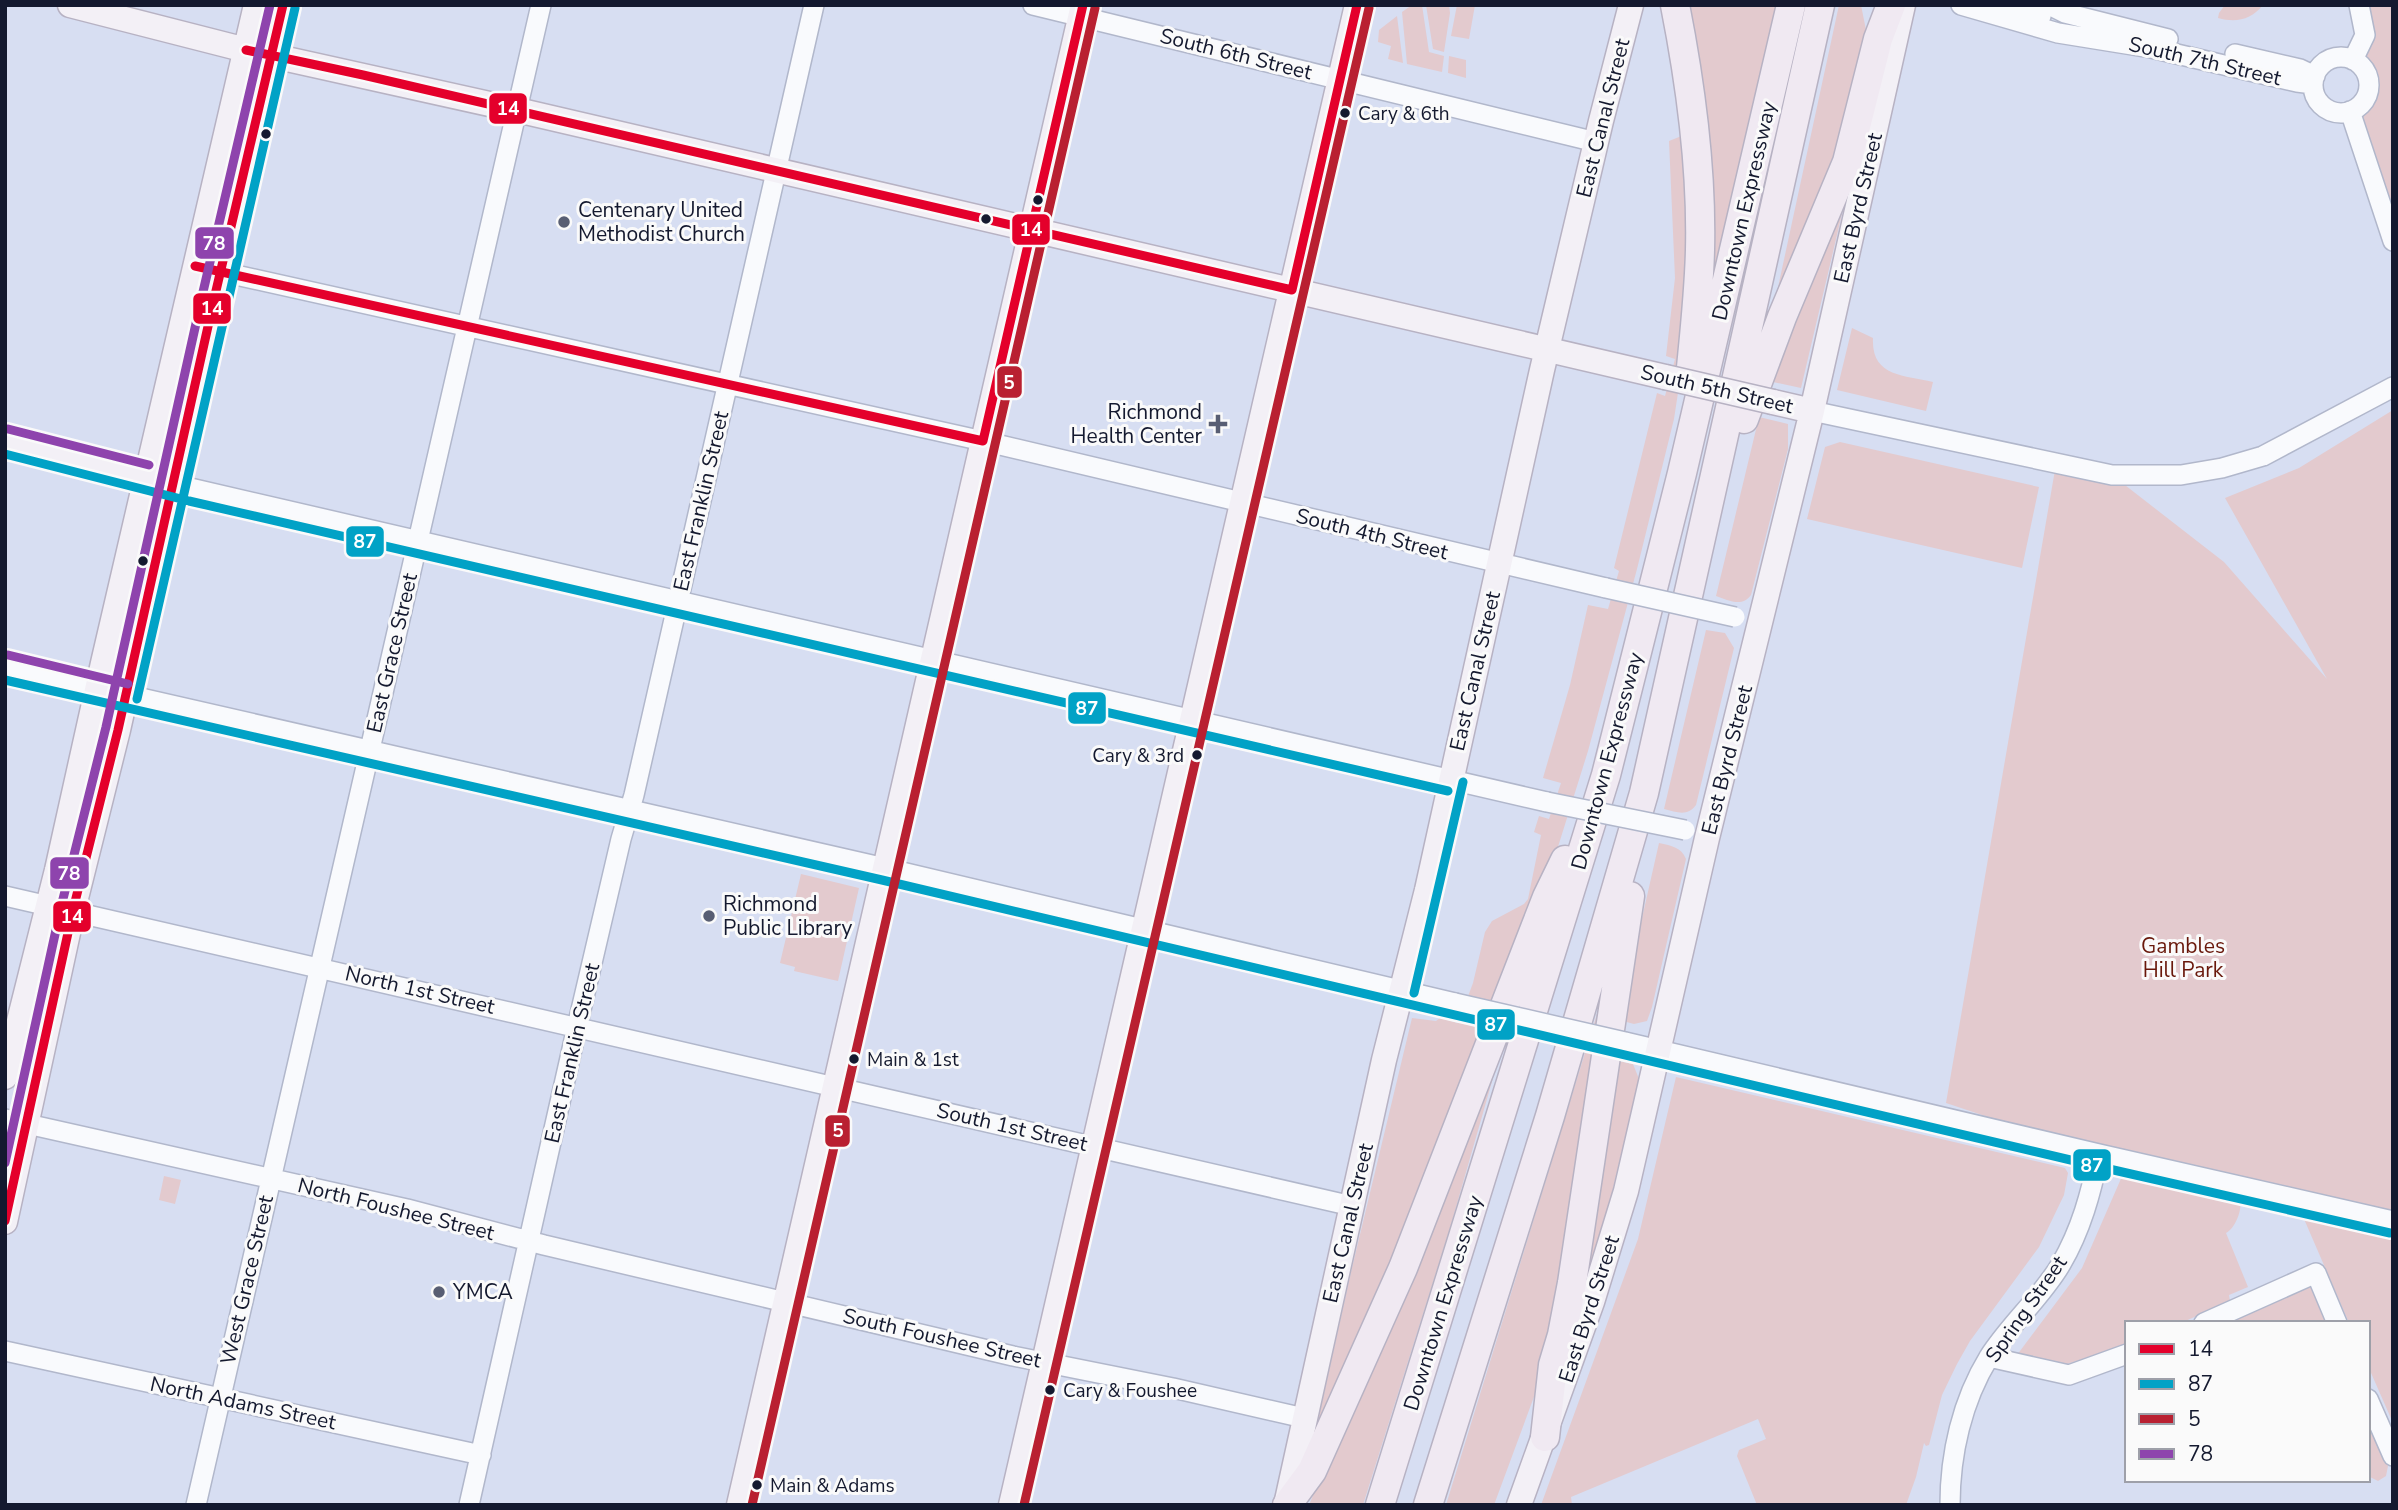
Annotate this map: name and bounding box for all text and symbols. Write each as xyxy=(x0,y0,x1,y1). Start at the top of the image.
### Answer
street label: South 6th Street xyxy=(1157,22,1316,87)
street label: South 7th Street xyxy=(2126,30,2285,92)
street label: East Canal Street xyxy=(1570,35,1636,200)
line badge: 14 xyxy=(488,92,528,125)
text: 14 xyxy=(497,96,519,122)
street label: Downtown Expressway xyxy=(1705,99,1783,323)
place label: Cary & 6th xyxy=(1358,101,1449,127)
marker: Cary & 6th xyxy=(1338,106,1352,120)
unlabelled marker xyxy=(259,127,273,141)
street label: East Byrd Street xyxy=(1827,130,1889,286)
unlabelled marker xyxy=(1031,193,1045,207)
place label: Centenary United Methodist Church xyxy=(578,196,745,248)
unlabelled marker xyxy=(979,212,993,226)
line badge: 14 xyxy=(1011,213,1051,246)
marker: Centenary United Methodist Church xyxy=(556,214,572,230)
text: 14 xyxy=(1020,217,1042,243)
line badge: 78 xyxy=(194,226,235,260)
text: 78 xyxy=(203,231,225,257)
line badge: 14 xyxy=(192,292,232,325)
text: 14 xyxy=(201,296,223,322)
street label: South 5th Street xyxy=(1638,358,1797,420)
line badge: 5 xyxy=(996,365,1023,399)
text: 5 xyxy=(1003,370,1015,396)
place label: Richmond Health Center xyxy=(1071,398,1202,450)
street label: East Franklin Street xyxy=(667,408,735,594)
marker: Richmond Health Center xyxy=(1208,414,1228,434)
street label: South 4th Street xyxy=(1293,502,1452,567)
line badge: 87 xyxy=(345,525,385,558)
text: 87 xyxy=(354,529,376,555)
unlabelled marker xyxy=(136,554,150,568)
street label: East Grace Street xyxy=(360,570,424,736)
street label: East Canal Street xyxy=(1443,588,1507,753)
street label: Downtown Expressway xyxy=(1565,649,1650,873)
street label: East Byrd Street xyxy=(1695,682,1759,838)
line badge: 87 xyxy=(1067,691,1107,725)
text: 87 xyxy=(1076,696,1098,722)
place label: Cary & 3rd xyxy=(1092,743,1184,769)
marker: Cary & 3rd xyxy=(1190,748,1204,762)
line badge: 78 xyxy=(49,856,90,890)
text: 78 xyxy=(58,861,80,887)
place label: Richmond Public Library xyxy=(723,890,853,942)
line badge: 14 xyxy=(52,900,92,933)
text: 14 xyxy=(61,904,83,930)
marker: Richmond Public Library xyxy=(701,908,717,924)
park label: Gambles Hill Park xyxy=(2141,932,2225,984)
street label: North 1st Street xyxy=(343,959,498,1021)
street label: East Franklin Street xyxy=(538,960,606,1146)
line badge: 87 xyxy=(1476,1008,1516,1041)
text: 87 xyxy=(1485,1012,1507,1038)
place label: Main & 1st xyxy=(867,1047,959,1073)
marker: Main & 1st xyxy=(847,1052,861,1066)
street label: South 1st Street xyxy=(934,1096,1091,1158)
line badge: 5 xyxy=(824,1114,851,1148)
text: 5 xyxy=(832,1118,844,1144)
street label: East Canal Street xyxy=(1316,1140,1380,1305)
line badge: 87 xyxy=(2072,1148,2112,1182)
text: 87 xyxy=(2081,1153,2103,1179)
street label: North Foushee Street xyxy=(295,1171,498,1247)
street label: West Grace Street xyxy=(214,1192,280,1367)
street label: Downtown Expressway xyxy=(1397,1192,1489,1414)
street label: East Byrd Street xyxy=(1552,1231,1626,1386)
street label: Spring Street xyxy=(1979,1249,2074,1368)
place label: YMCA xyxy=(452,1278,513,1306)
marker: YMCA xyxy=(431,1284,447,1300)
street label: South Foushee Street xyxy=(840,1302,1045,1375)
legend xyxy=(2125,1321,2370,1482)
text: 14 xyxy=(2188,1335,2213,1363)
street label: North Adams Street xyxy=(148,1370,339,1437)
text: 87 xyxy=(2188,1370,2213,1398)
place label: Cary & Foushee xyxy=(1063,1378,1197,1404)
marker: Cary & Foushee xyxy=(1043,1383,1057,1397)
text: 5 xyxy=(2188,1405,2201,1433)
text: 78 xyxy=(2188,1440,2213,1468)
place label: Main & Adams xyxy=(770,1473,895,1499)
marker: Main & Adams xyxy=(750,1478,764,1492)

